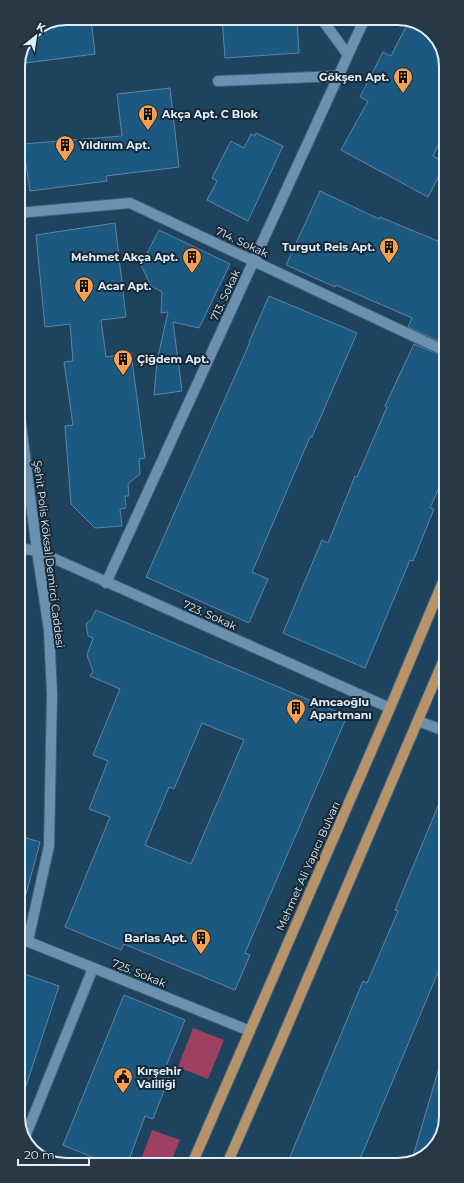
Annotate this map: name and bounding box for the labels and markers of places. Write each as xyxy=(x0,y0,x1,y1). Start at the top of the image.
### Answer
building icon: Gökşen Apt. xyxy=(392,66,414,94)
place label: Gökşen Apt. xyxy=(319,70,389,84)
building icon: Akça Apt. C Blok xyxy=(137,103,159,131)
place label: Akça Apt. C Blok xyxy=(161,107,259,121)
building icon: Yıldırım Apt. xyxy=(54,134,76,162)
place label: Yıldırım Apt. xyxy=(78,138,150,152)
building icon: Turgut Reis Apt. xyxy=(378,236,400,264)
place label: Turgut Reis Apt. xyxy=(282,240,375,254)
building icon: Mehmet Akça Apt. xyxy=(181,246,203,274)
place label: Mehmet Akça Apt. xyxy=(71,250,178,264)
building icon: Acar Apt. xyxy=(73,275,95,303)
place label: Acar Apt. xyxy=(97,279,151,293)
building icon: Çiğdem Apt. xyxy=(112,348,134,376)
place label: Çiğdem Apt. xyxy=(137,352,209,366)
place label: Amcaoğlu Apartmanı xyxy=(309,695,372,722)
building icon: Amcaoğlu Apartmanı xyxy=(285,697,307,725)
building icon: Barlas Apt. xyxy=(190,927,212,955)
place label: Barlas Apt. xyxy=(124,931,187,945)
place label: Kırşehir Valiliği xyxy=(136,1064,182,1091)
public building icon: Kırşehir Valiliği xyxy=(112,1066,134,1094)

